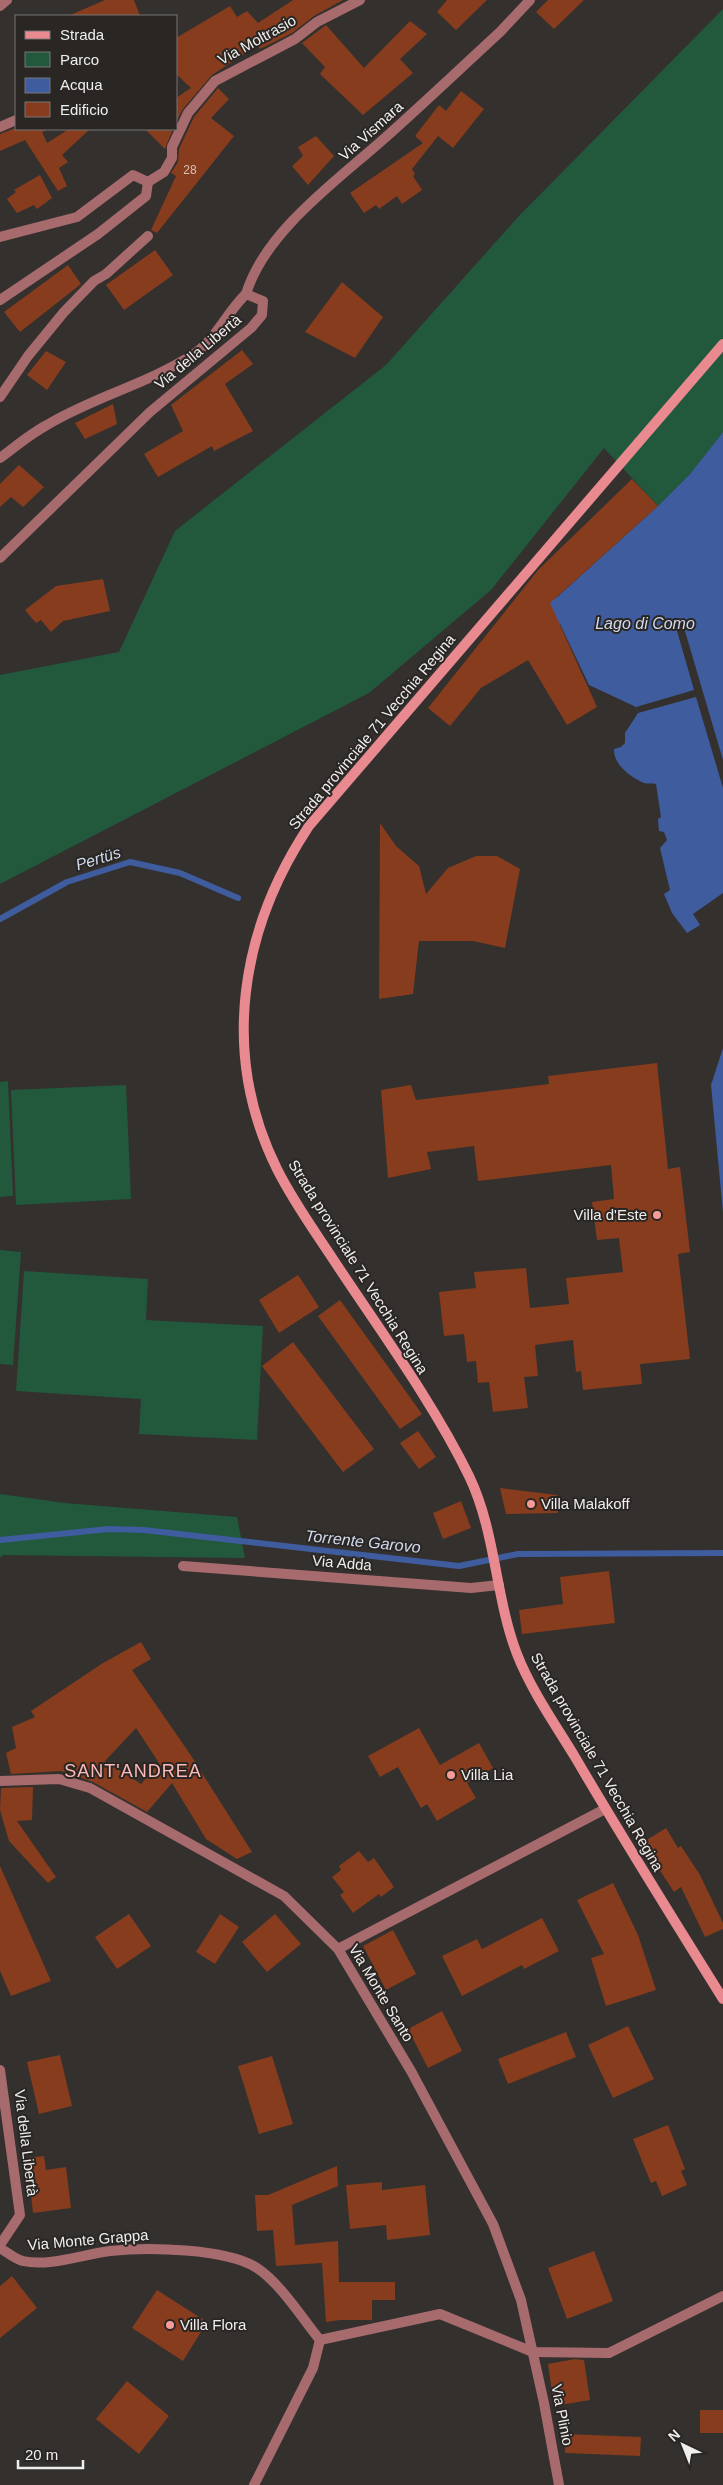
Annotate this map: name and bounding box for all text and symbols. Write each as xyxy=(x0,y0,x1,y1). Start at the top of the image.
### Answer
street label: Via Moltrasio xyxy=(215,11,299,68)
legend xyxy=(15,15,178,130)
text: Strada xyxy=(60,26,105,43)
text: Parco xyxy=(60,51,99,68)
text: Acqua xyxy=(60,76,103,93)
street label: Via Vismara xyxy=(335,97,407,164)
text: Edificio xyxy=(60,101,108,118)
house number: 28 xyxy=(183,163,197,177)
street label: Via della Libertà xyxy=(151,310,245,393)
water label: Lago di Como xyxy=(595,615,695,632)
street label: Strada provinciale 71 Vecchia Regina xyxy=(285,630,459,833)
water label: Pertüs xyxy=(74,844,123,873)
street label: Strada provinciale 71 Vecchia Regina xyxy=(285,1157,432,1378)
place label: Villa d'Este xyxy=(574,1206,647,1223)
marker: Villa d'Este xyxy=(651,1209,663,1221)
place label: Villa Malakoff xyxy=(541,1495,630,1512)
marker: Villa Malakoff xyxy=(525,1498,537,1510)
water label: Torrente Garovo xyxy=(304,1527,422,1556)
street label: Via Adda xyxy=(312,1551,373,1574)
street label: Strada provinciale 71 Vecchia Regina xyxy=(528,1650,667,1875)
district label: SANT'ANDREA xyxy=(64,1761,202,1781)
place label: Villa Lia xyxy=(461,1766,514,1783)
marker: Villa Lia xyxy=(445,1769,457,1781)
street label: Via Monte Santo xyxy=(346,1941,417,2045)
street label: Via della Libertà xyxy=(12,2089,42,2198)
street label: Via Monte Grappa xyxy=(27,2226,150,2253)
place label: Villa Flora xyxy=(180,2316,247,2333)
marker: Villa Flora xyxy=(164,2319,176,2331)
street label: Via Plinio xyxy=(548,2383,577,2447)
north arrow xyxy=(658,2420,708,2470)
text: N xyxy=(665,2426,683,2445)
scale bar xyxy=(18,2438,82,2470)
text: 20 m xyxy=(25,2446,58,2463)

